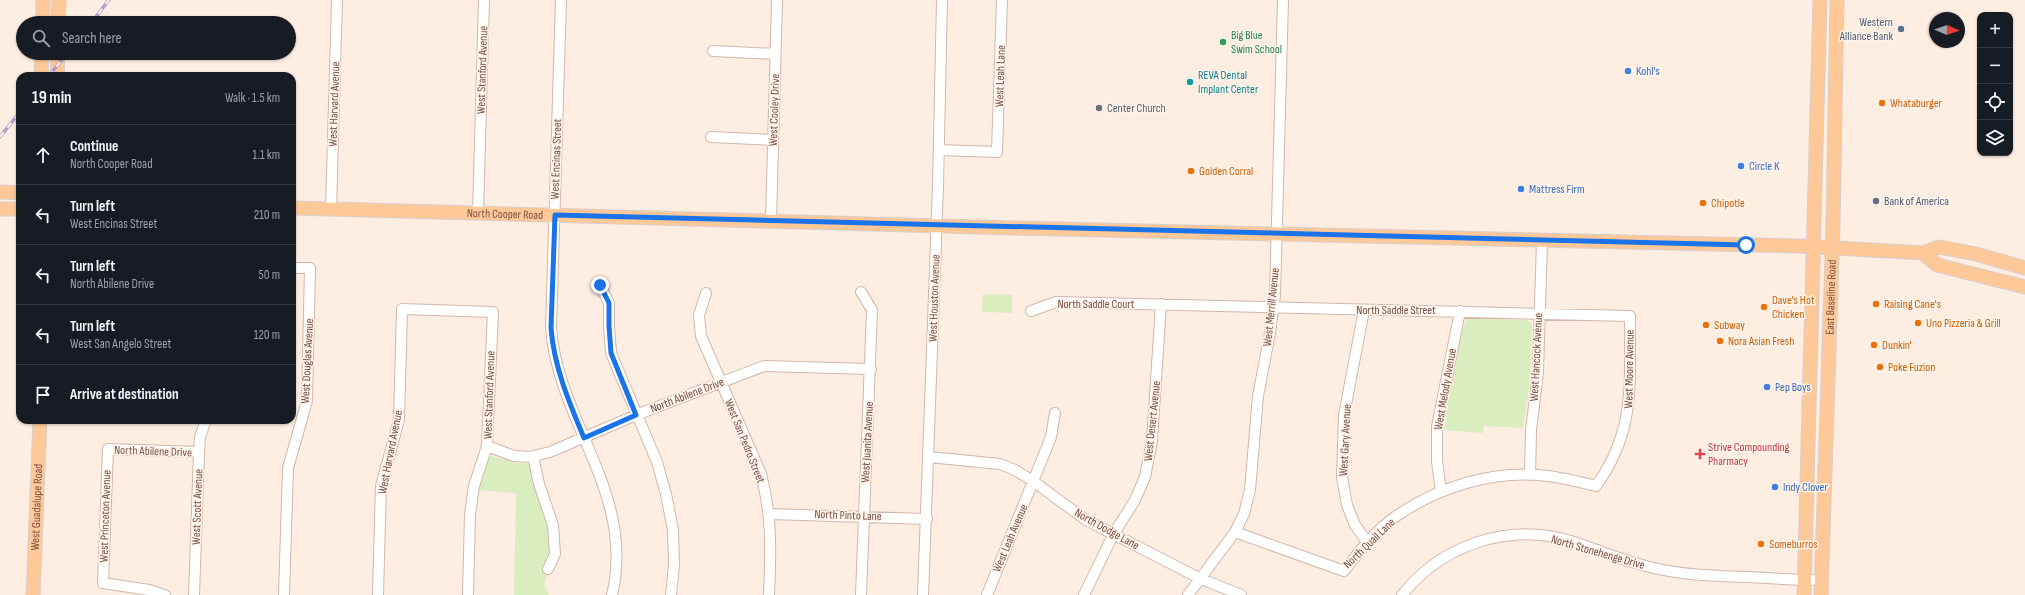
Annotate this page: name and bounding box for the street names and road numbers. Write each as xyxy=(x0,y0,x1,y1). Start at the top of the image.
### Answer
street label: West Stanford Avenue xyxy=(473,25,492,115)
street label: West Leah Lane xyxy=(992,45,1009,107)
street label: West Harvard Avenue xyxy=(326,61,343,147)
street label: West Cooley Drive xyxy=(766,73,783,146)
street label: West Encinas Street xyxy=(548,118,565,200)
street label: North Cooper Road xyxy=(467,206,543,223)
street label: West Houston Avenue xyxy=(925,254,944,342)
street label: East Baseline Road xyxy=(1822,259,1840,335)
street label: West Merrill Avenue xyxy=(1260,267,1283,347)
street label: North Saddle Court xyxy=(1057,297,1135,312)
street label: North Saddle Street xyxy=(1356,303,1436,318)
street label: West Hancock Avenue xyxy=(1527,312,1546,402)
street label: West Douglas Avenue xyxy=(298,318,317,404)
street label: West Moore Avenue xyxy=(1621,329,1638,409)
street label: West Melody Avenue xyxy=(1431,347,1460,431)
street label: West Stanford Avenue xyxy=(480,350,499,440)
street label: North Abilene Drive xyxy=(648,374,726,416)
street label: West Desert Avenue xyxy=(1141,380,1164,462)
street label: West San Pedro Street xyxy=(721,397,768,486)
street label: West Juanita Avenue xyxy=(858,401,877,483)
street label: West Gary Avenue xyxy=(1336,403,1355,477)
street label: West Harvard Avenue xyxy=(375,409,406,495)
street label: North Abilene Drive xyxy=(114,443,192,460)
street label: West Guadalupe Road xyxy=(28,463,46,551)
street label: West Princeton Avenue xyxy=(96,469,115,563)
street label: West Scott Avenue xyxy=(189,469,206,545)
street label: West Leah Avenue xyxy=(989,502,1032,574)
street label: North Dodge Lane xyxy=(1072,505,1142,553)
street label: North Pinto Lane xyxy=(814,507,882,524)
street label: North Quail Lane xyxy=(1340,515,1399,572)
street label: North Stonehenge Drive xyxy=(1549,532,1647,573)

